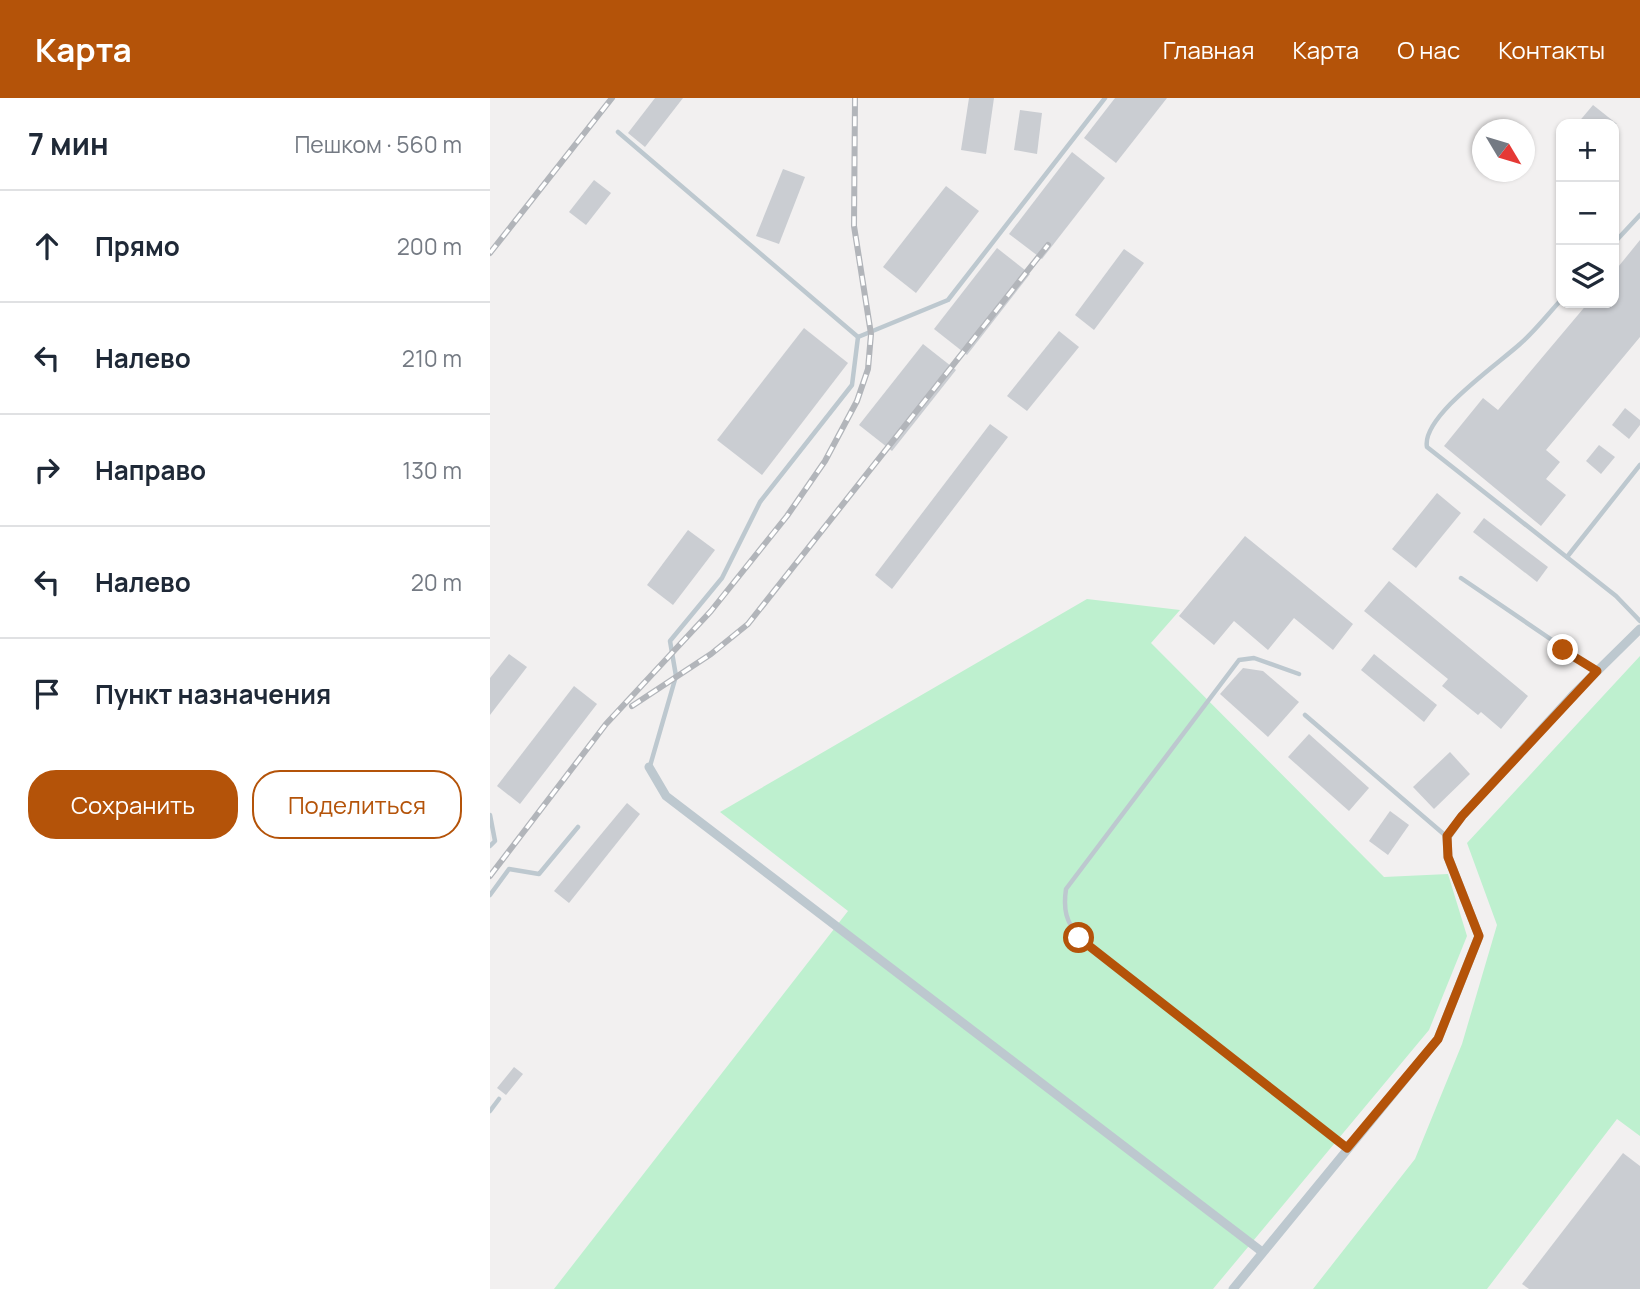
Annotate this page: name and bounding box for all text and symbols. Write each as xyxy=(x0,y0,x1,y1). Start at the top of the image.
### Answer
text: Карта xyxy=(35,27,132,72)
text: Главная xyxy=(1163,33,1254,66)
text: Карта xyxy=(1292,33,1359,66)
text: О нас xyxy=(1397,33,1460,66)
text: Контакты xyxy=(1498,33,1605,66)
north arrow xyxy=(1472,119,1535,182)
map controls xyxy=(1556,119,1619,308)
button: + xyxy=(1556,119,1619,182)
text: 7 мин xyxy=(28,123,109,164)
text: Пешком · 560 m xyxy=(294,128,462,160)
button: − xyxy=(1556,182,1619,245)
icon: ahead xyxy=(28,227,66,265)
text: Прямо xyxy=(95,228,180,264)
text: 200 m xyxy=(397,230,462,262)
button: layers xyxy=(1556,245,1619,308)
icon: left xyxy=(28,339,66,377)
text: Налево xyxy=(95,340,191,376)
text: 210 m xyxy=(402,342,462,374)
icon: right xyxy=(28,451,66,489)
text: Направо xyxy=(95,452,206,488)
text: 130 m xyxy=(402,454,462,486)
icon: left xyxy=(28,563,66,601)
text: Налево xyxy=(95,564,191,600)
text: 20 m xyxy=(411,566,462,598)
route end xyxy=(1547,634,1578,665)
icon: arrive xyxy=(28,675,66,713)
text: Пункт назначения xyxy=(95,676,331,712)
button: Сохранить xyxy=(28,770,238,839)
button: Поделиться xyxy=(252,770,462,839)
route start xyxy=(1063,922,1094,953)

